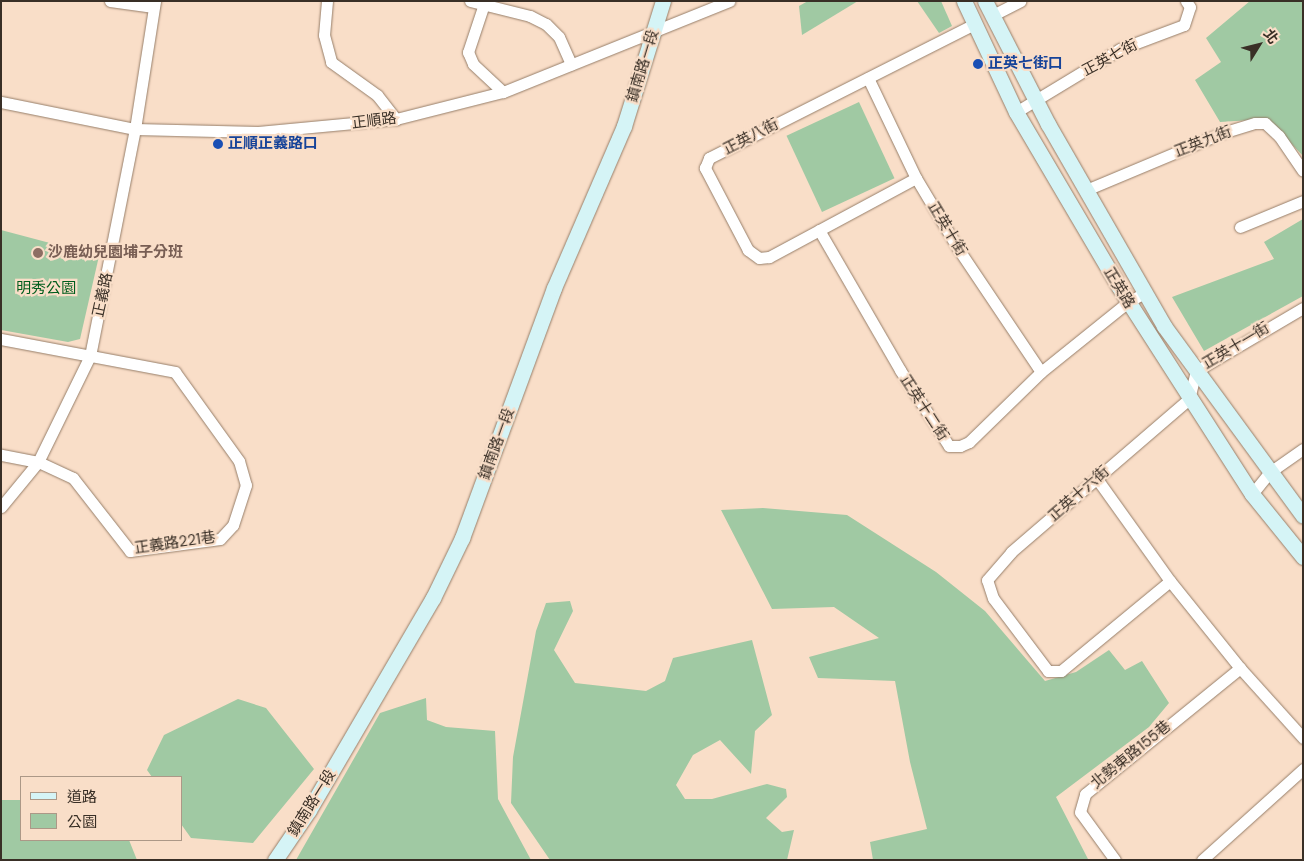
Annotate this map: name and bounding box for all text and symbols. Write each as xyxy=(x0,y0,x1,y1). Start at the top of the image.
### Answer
north arrow xyxy=(1234,20,1284,70)
text: 北 xyxy=(1260,25,1283,47)
street label: 鎮南路一段 xyxy=(623,28,663,104)
street label: 正英七街 xyxy=(1079,36,1141,80)
place label: 正英七街口 xyxy=(988,55,1063,73)
marker: 正英七街口 xyxy=(972,58,984,70)
street label: 正順路 xyxy=(351,109,397,133)
street label: 正英八街 xyxy=(720,115,782,159)
street label: 正英九街 xyxy=(1172,123,1234,161)
place label: 正順正義路口 xyxy=(228,135,318,153)
marker: 正順正義路口 xyxy=(212,138,224,150)
street label: 正英十街 xyxy=(924,199,970,259)
place label: 沙鹿幼兒園埔子分班 xyxy=(48,244,183,262)
marker: 沙鹿幼兒園埔子分班 xyxy=(32,247,44,259)
street label: 正英路 xyxy=(1100,264,1138,312)
street label: 正義路 xyxy=(90,271,116,319)
park label: 明秀公園 xyxy=(16,280,76,298)
street label: 正英十一街 xyxy=(1199,319,1273,373)
street label: 正英十二街 xyxy=(896,372,952,444)
street label: 鎮南路一段 xyxy=(476,406,518,482)
street label: 正英十六街 xyxy=(1045,463,1113,525)
street label: 正義路221巷 xyxy=(133,528,217,558)
street label: 北勢東路155巷 xyxy=(1087,717,1175,793)
street label: 鎮南路一段 xyxy=(284,766,340,840)
legend xyxy=(20,776,182,841)
text: 道路 xyxy=(67,787,97,807)
text: 公園 xyxy=(67,812,97,832)

